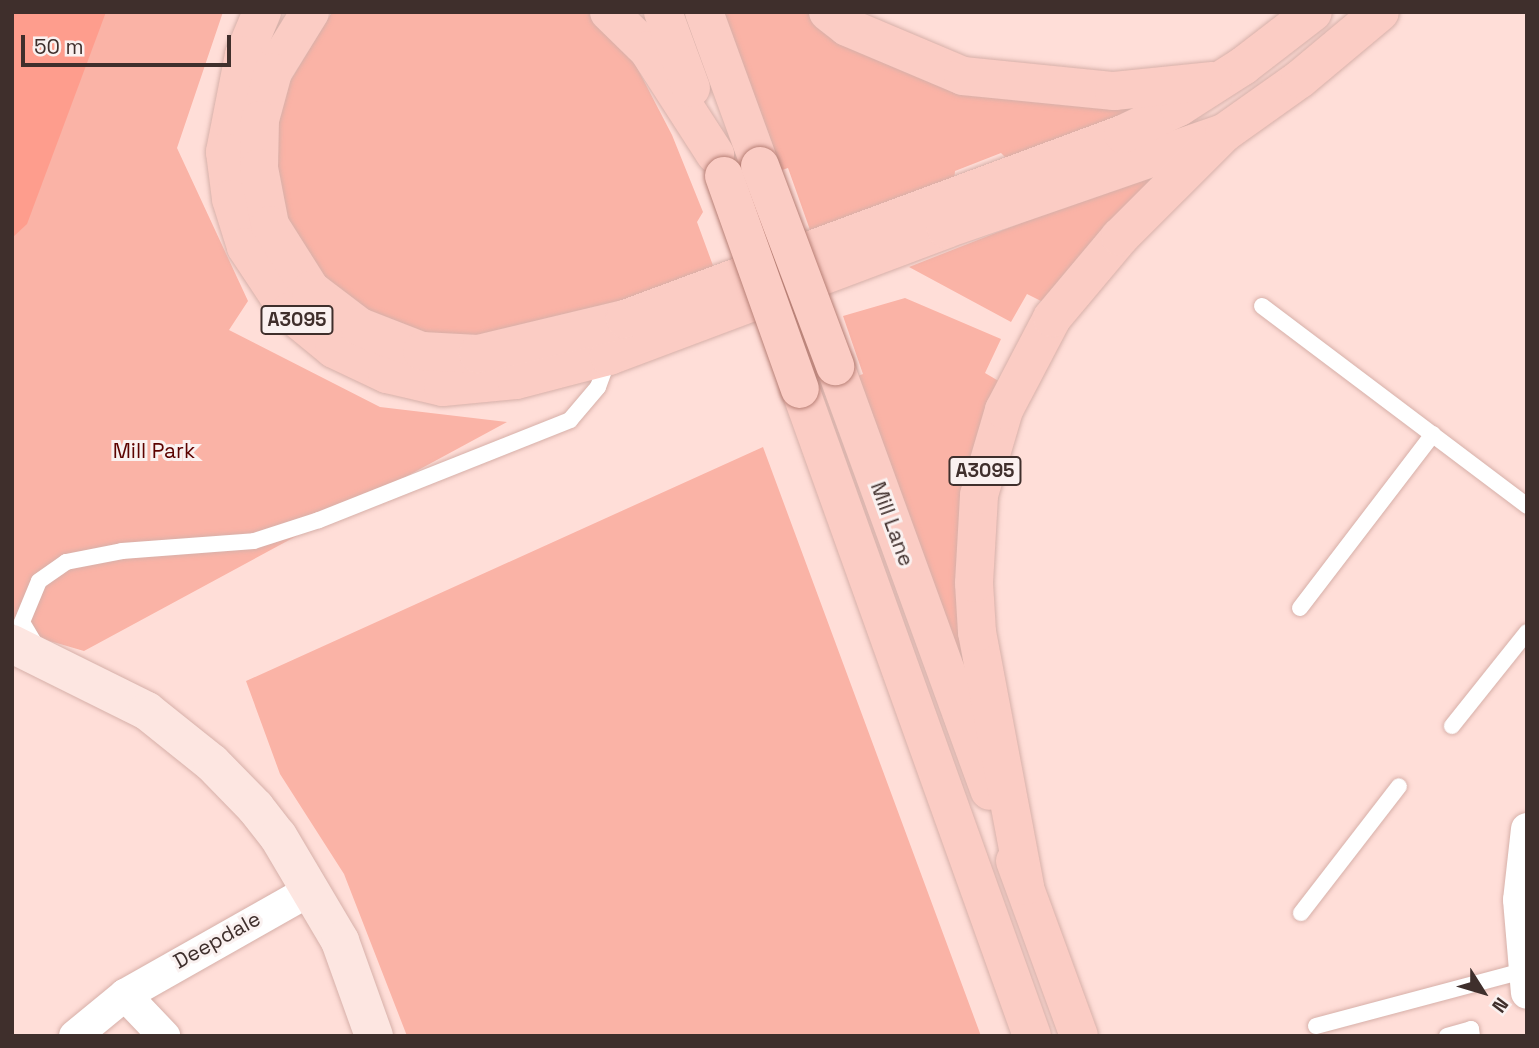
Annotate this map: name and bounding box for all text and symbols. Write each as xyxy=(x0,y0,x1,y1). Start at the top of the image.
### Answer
scale bar xyxy=(24,21,234,65)
text: 50 m xyxy=(34,33,84,60)
road number: A3095 xyxy=(260,304,334,336)
park label: Mill Park xyxy=(113,438,195,464)
road number: A3095 xyxy=(948,456,1022,486)
street label: Mill Lane xyxy=(865,478,919,570)
street label: Deepdale xyxy=(169,906,265,974)
north arrow xyxy=(1448,957,1518,1027)
text: N xyxy=(1486,992,1514,1018)

